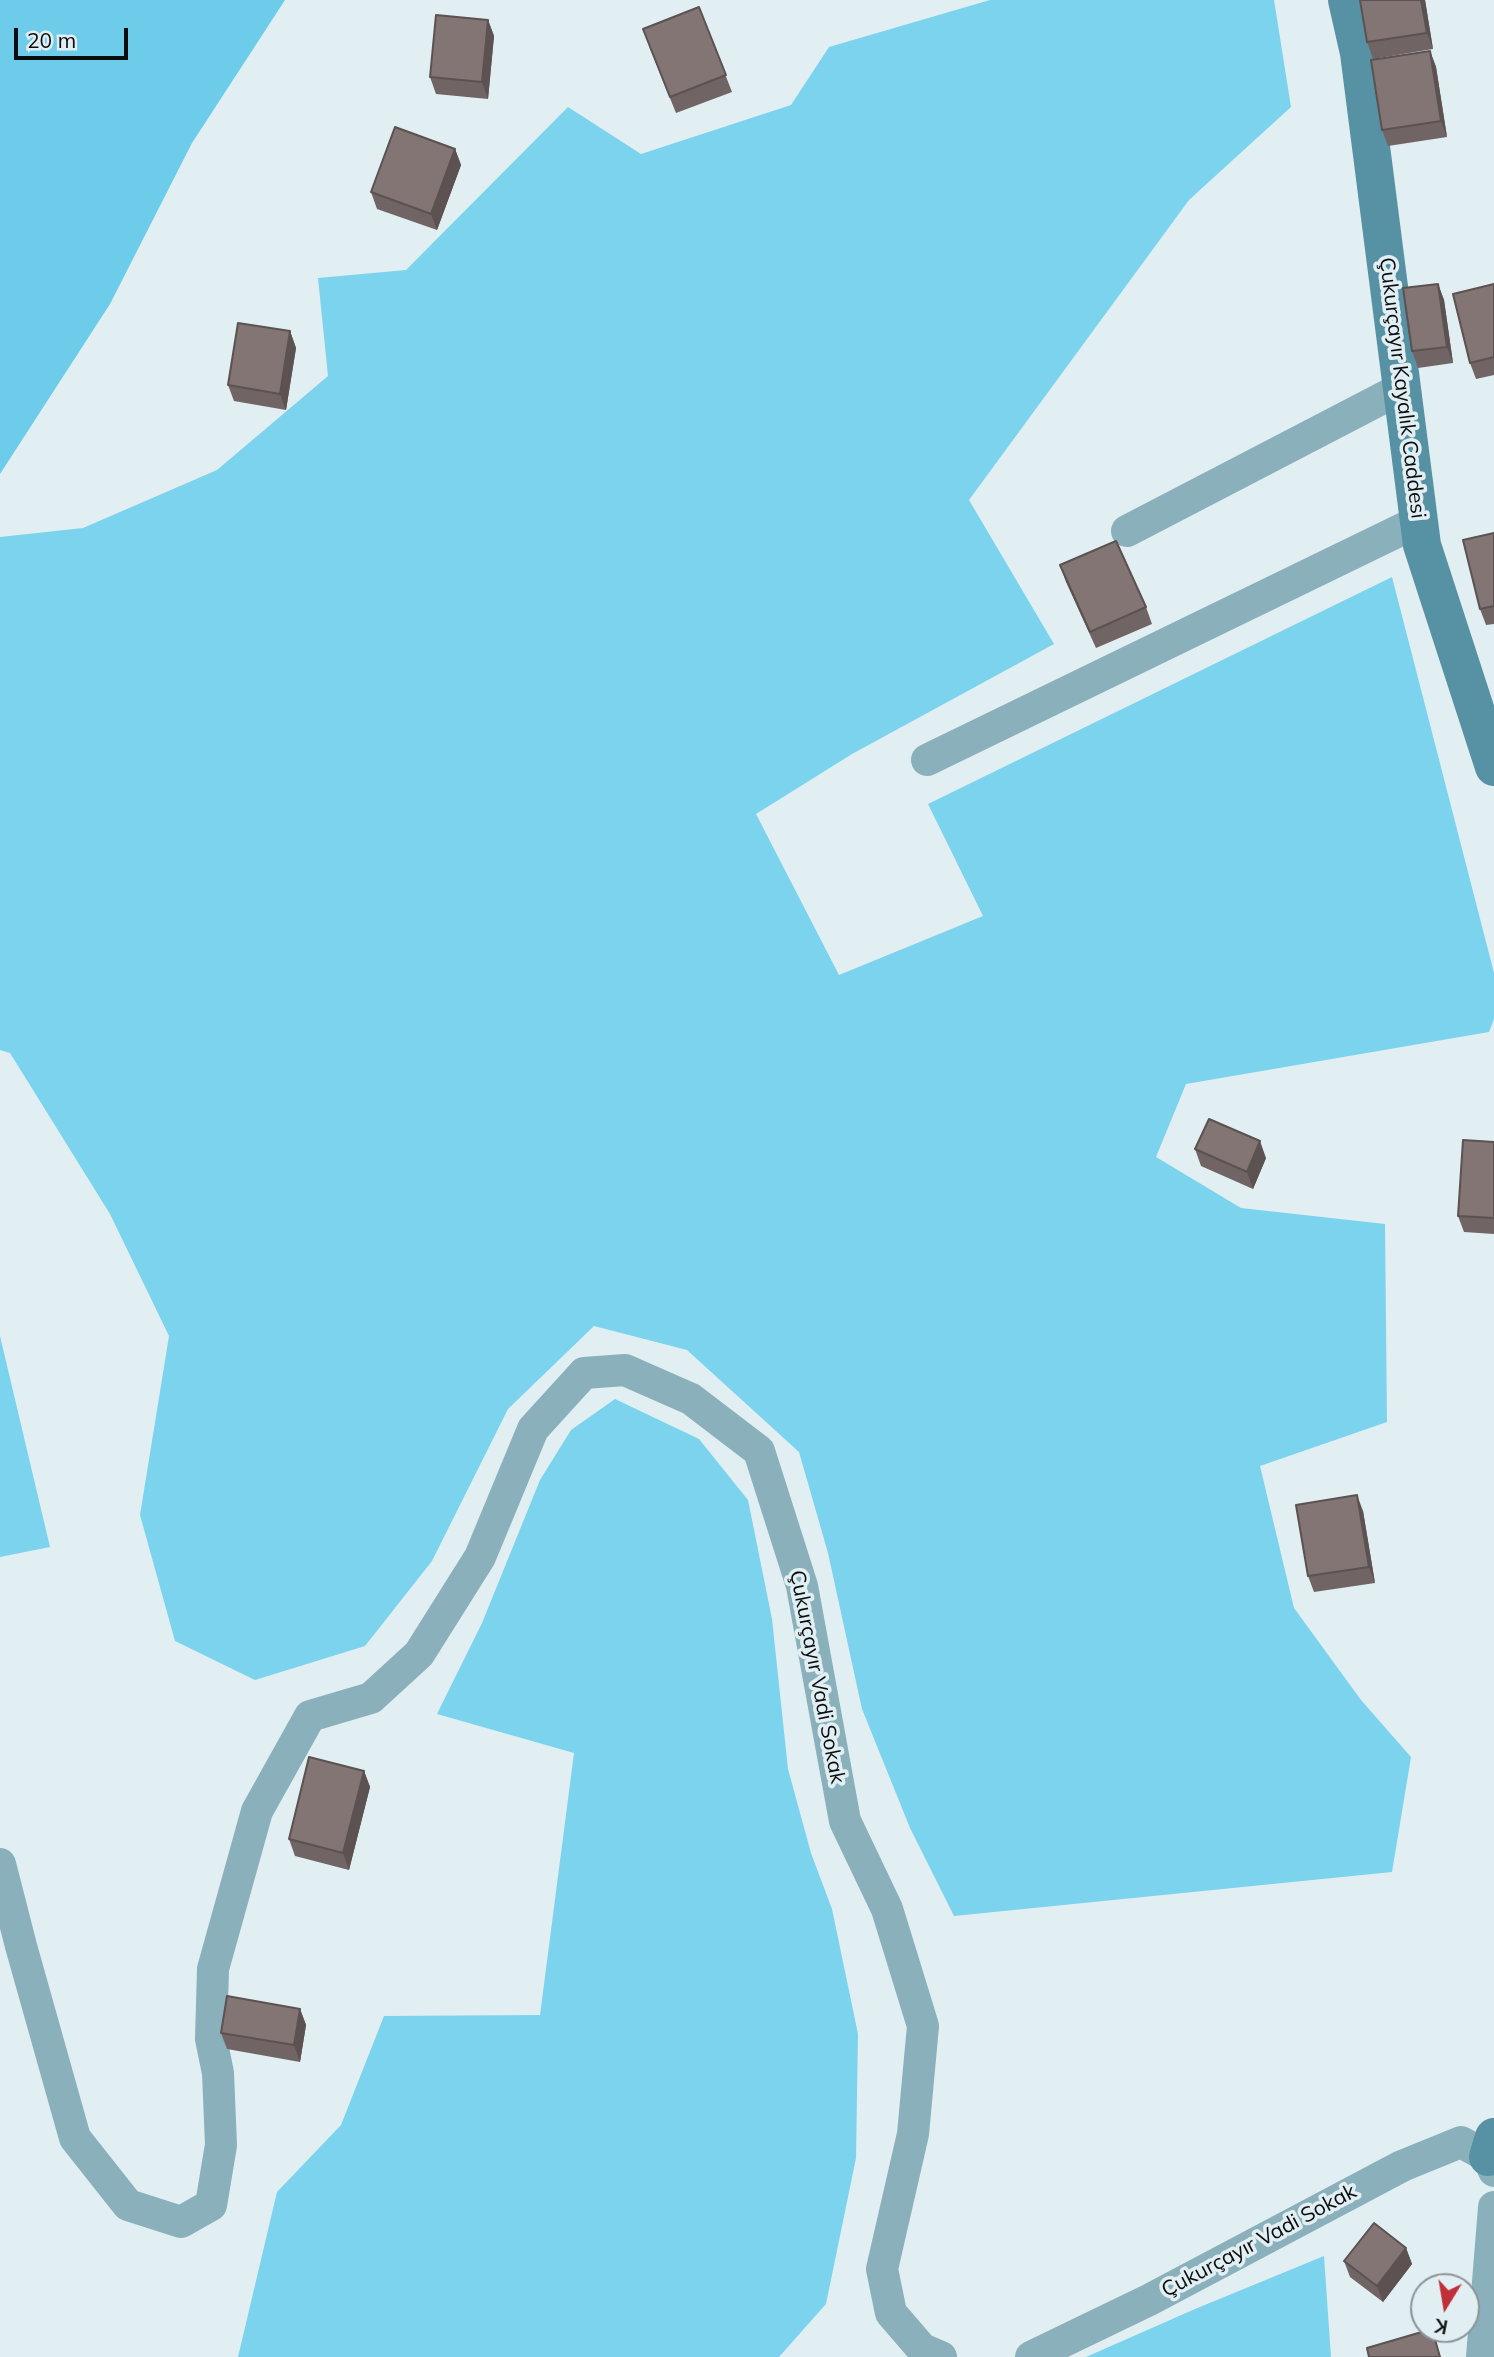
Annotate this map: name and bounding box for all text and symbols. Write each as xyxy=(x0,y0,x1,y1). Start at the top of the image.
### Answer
scale bar xyxy=(18,14,131,58)
text: 20 m xyxy=(27,27,76,53)
street label: Çukurçayır Kayalık Caddesi xyxy=(1373,256,1431,520)
street label: Çukurçayır Vadi Sokak xyxy=(784,1568,850,1786)
street label: Çukurçayır Vadi Sokak xyxy=(1157,2179,1361,2303)
north arrow xyxy=(1410,2273,1480,2343)
text: K xyxy=(1433,2314,1450,2340)

